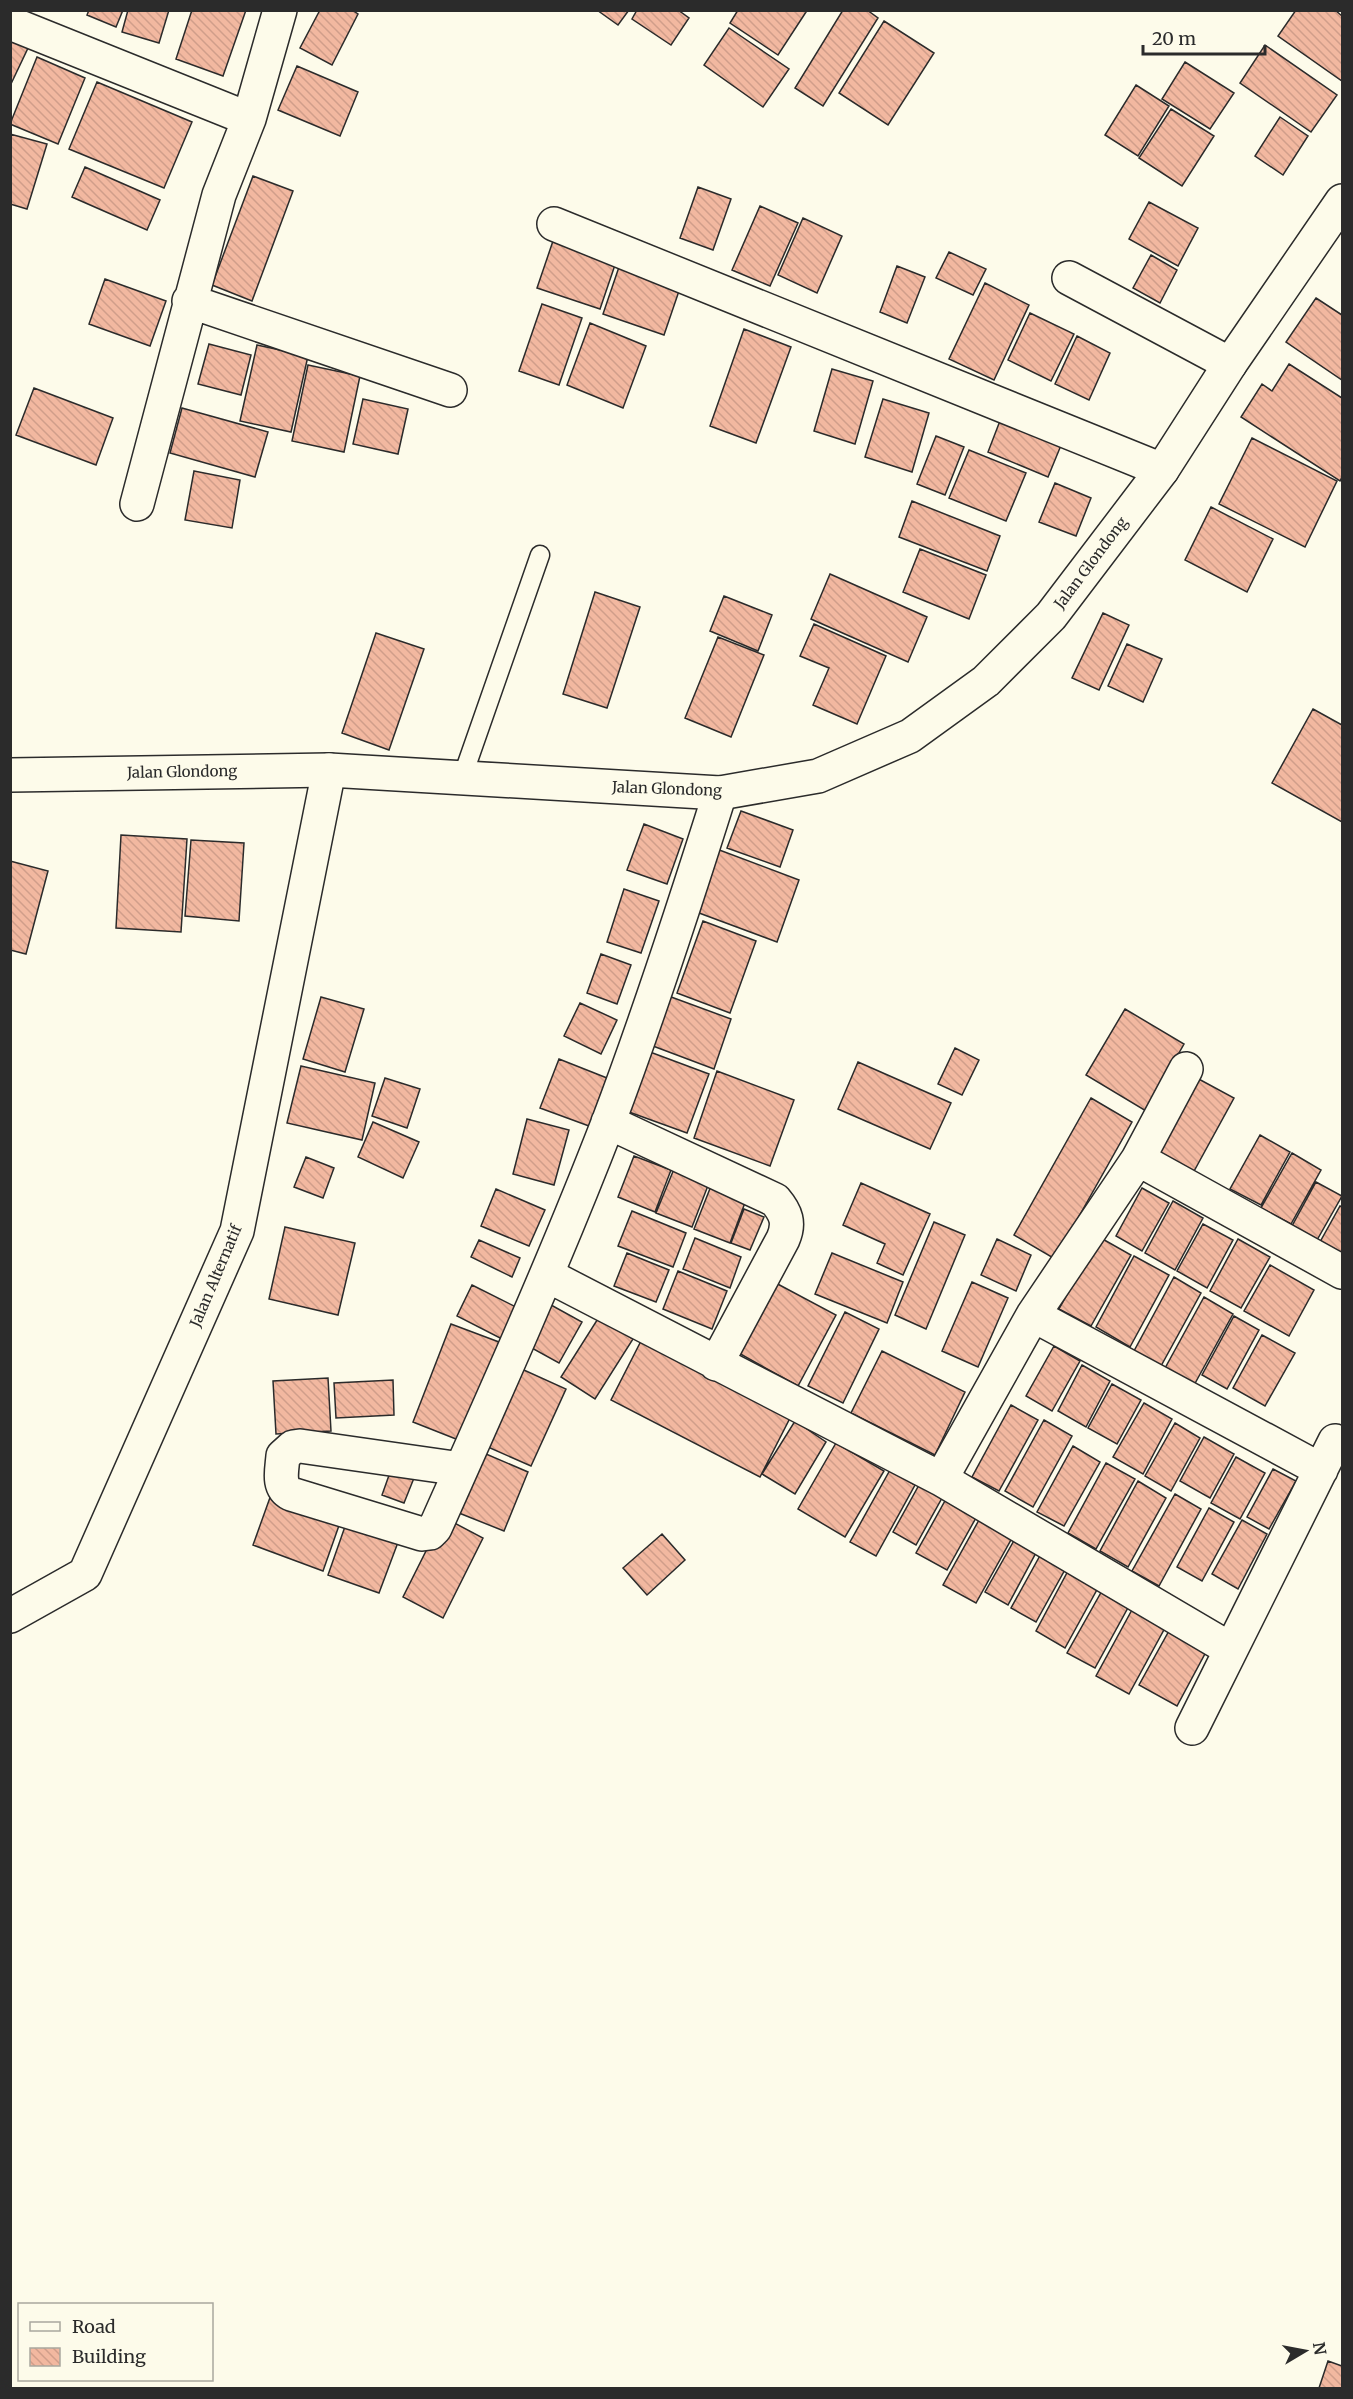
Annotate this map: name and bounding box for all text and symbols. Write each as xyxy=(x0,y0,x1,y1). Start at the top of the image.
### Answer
scale bar xyxy=(1143,18,1264,56)
text: 20 m xyxy=(1152,27,1196,50)
street label: Jalan Glondong xyxy=(1049,513,1131,613)
street label: Jalan Glondong xyxy=(126,761,237,782)
street label: Jalan Glondong xyxy=(611,777,722,800)
street label: Jalan Alternatif xyxy=(185,1221,246,1331)
legend xyxy=(18,2303,213,2381)
text: Road xyxy=(72,2315,116,2338)
north arrow xyxy=(1275,2321,1335,2381)
text: N xyxy=(1309,2340,1331,2357)
text: Building xyxy=(72,2345,146,2368)

